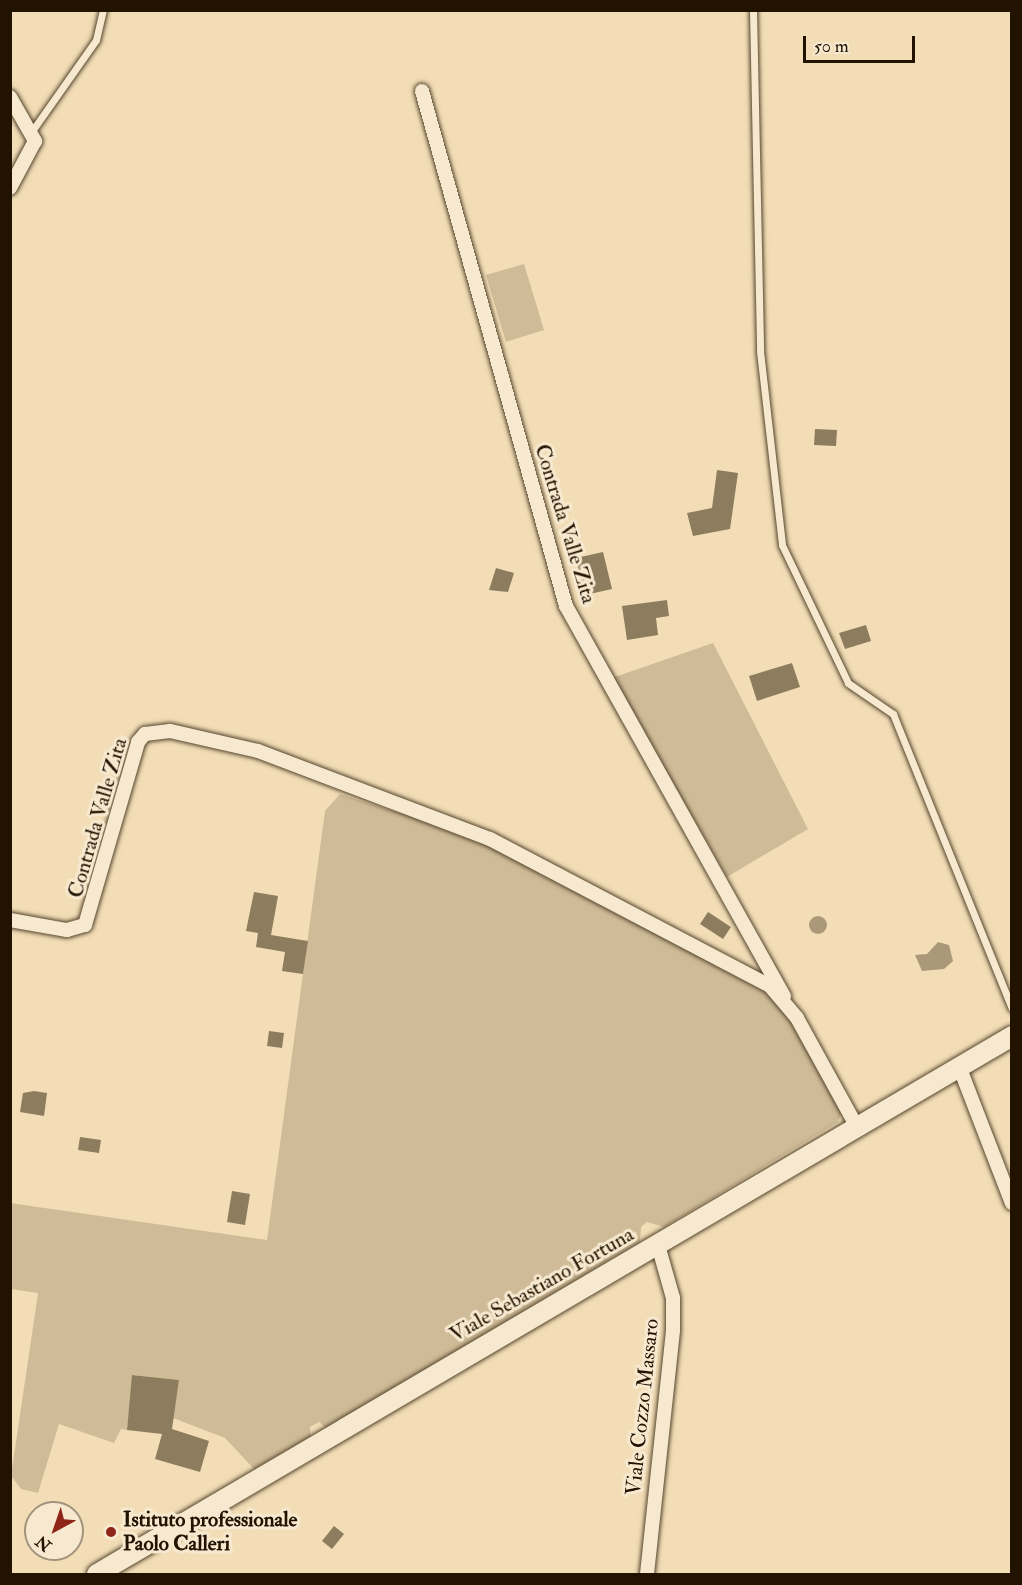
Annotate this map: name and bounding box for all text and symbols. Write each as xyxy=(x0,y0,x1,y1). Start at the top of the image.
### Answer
scale bar xyxy=(806,24,918,62)
text: 50 m xyxy=(814,35,849,58)
street label: Contrada Valle Zita xyxy=(529,441,601,607)
street label: Contrada Valle Zita xyxy=(63,735,133,901)
street label: Viale Sebastiano Fortuna xyxy=(446,1222,638,1348)
street label: Viale Cozzo Massaro xyxy=(621,1317,665,1497)
north arrow xyxy=(24,1501,84,1561)
place label: Istituto professionale Paolo Calleri xyxy=(123,1507,297,1557)
marker: Istituto professionale Paolo Calleri xyxy=(104,1525,118,1539)
text: N xyxy=(32,1531,56,1556)

